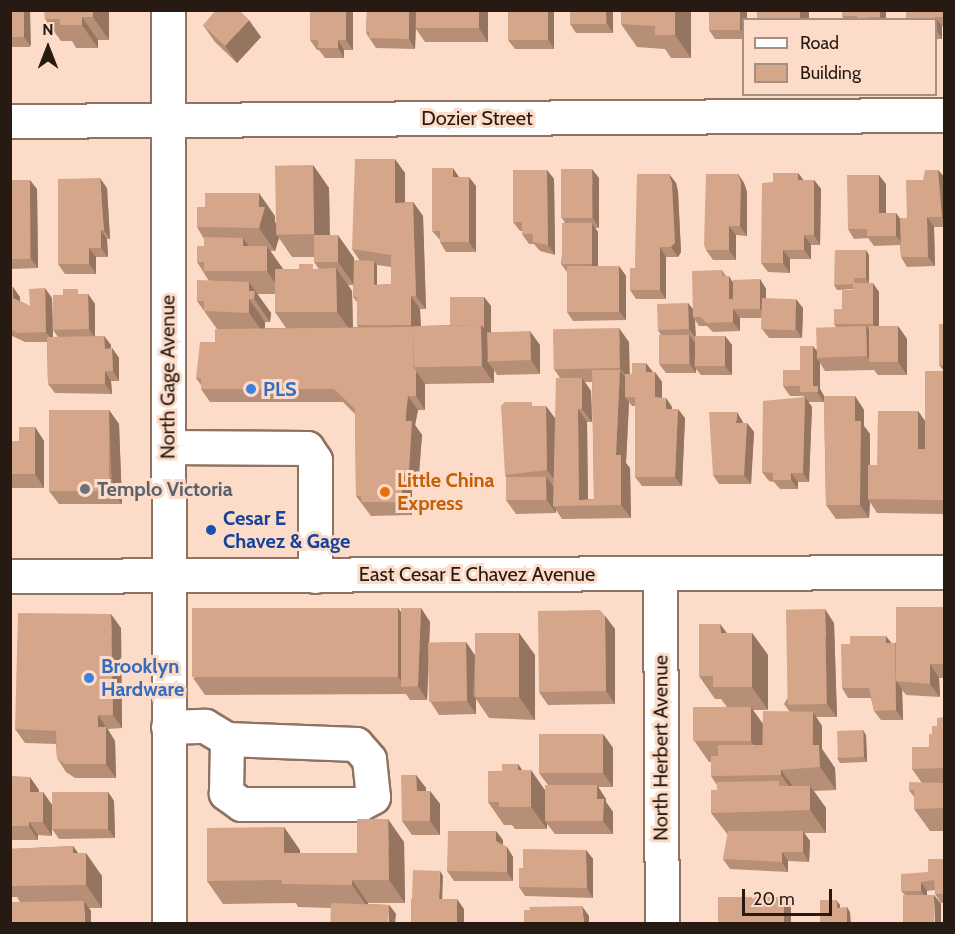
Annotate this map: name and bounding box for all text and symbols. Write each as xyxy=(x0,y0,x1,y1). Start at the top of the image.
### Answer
north arrow xyxy=(18,18,78,78)
legend xyxy=(742,18,937,96)
text: N xyxy=(42,20,54,39)
text: Road xyxy=(800,32,839,54)
text: Building xyxy=(800,62,861,84)
street label: Dozier Street xyxy=(421,106,533,130)
street label: North Gage Avenue xyxy=(156,295,180,459)
place label: PLS xyxy=(263,377,297,401)
marker: PLS xyxy=(244,382,258,396)
place label: Little China Express xyxy=(397,468,495,515)
place label: Templo Victoria xyxy=(97,477,233,501)
marker: Templo Victoria xyxy=(78,482,92,496)
marker: Little China Express xyxy=(378,485,392,499)
place label: Cesar E Chavez & Gage xyxy=(223,506,350,553)
marker: Cesar E Chavez & Gage xyxy=(204,523,218,537)
street label: East Cesar E Chavez Avenue xyxy=(359,562,595,586)
place label: Brooklyn Hardware xyxy=(101,654,184,701)
street label: North Herbert Avenue xyxy=(649,655,673,841)
marker: Brooklyn Hardware xyxy=(82,671,96,685)
scale bar xyxy=(745,877,835,915)
text: 20 m xyxy=(753,888,795,910)

